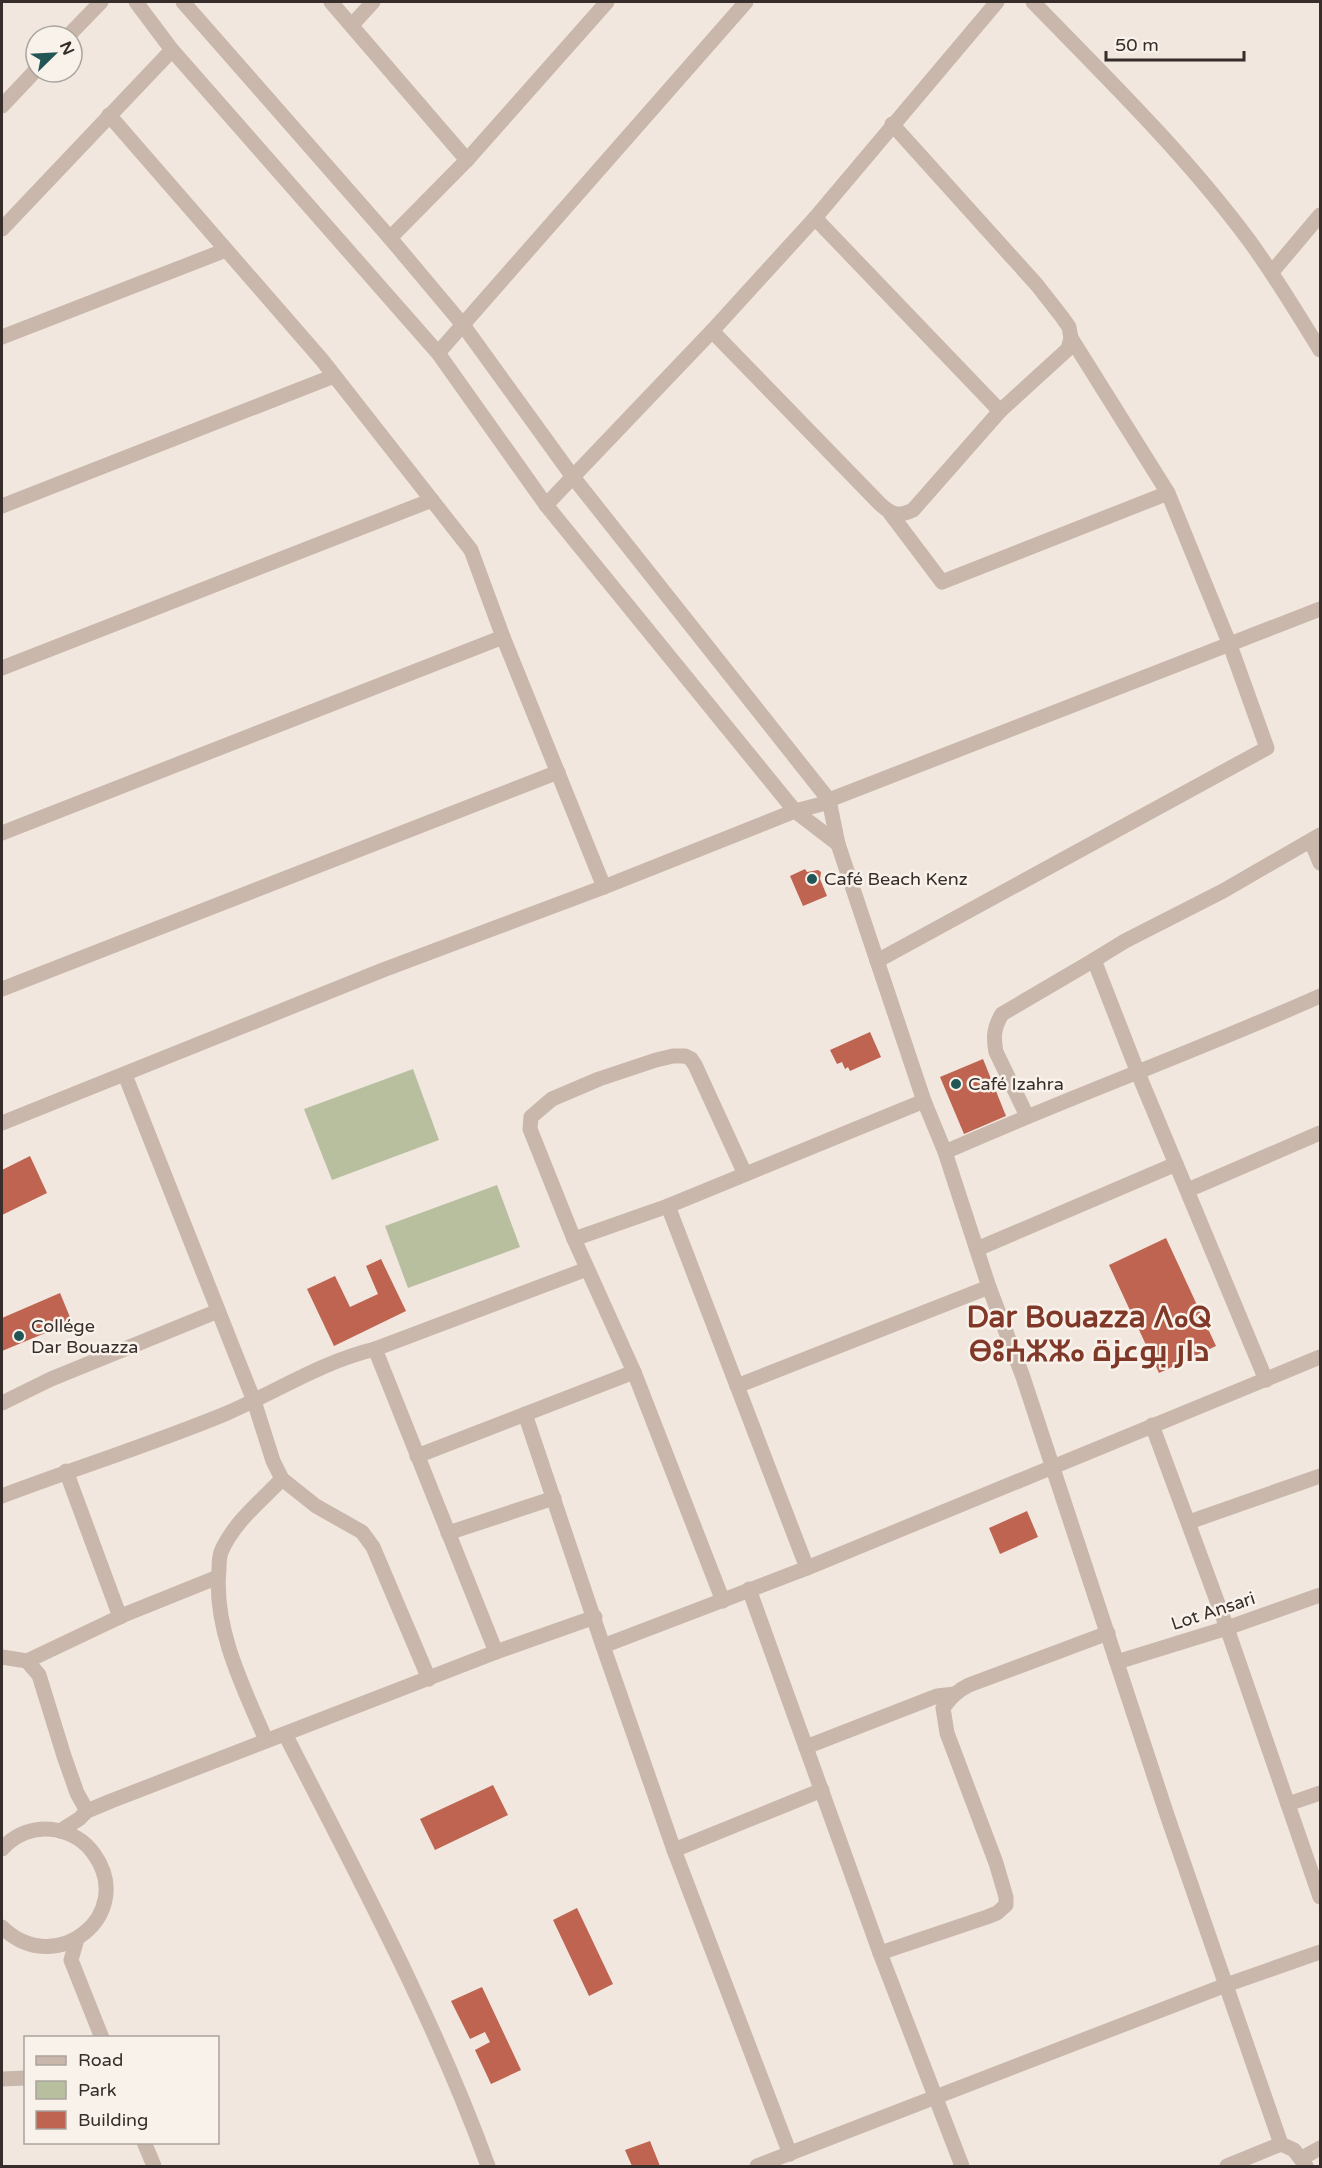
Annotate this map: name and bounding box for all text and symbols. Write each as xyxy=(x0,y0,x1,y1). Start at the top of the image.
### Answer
north arrow xyxy=(24,24,84,84)
scale bar xyxy=(1106,24,1244,62)
text: 50 m xyxy=(1115,34,1159,56)
text: N xyxy=(55,38,79,58)
place label: Café Beach Kenz xyxy=(824,868,968,890)
marker: Café Beach Kenz xyxy=(805,872,819,886)
place label: Café Izahra xyxy=(968,1073,1064,1095)
marker: Café Izahra xyxy=(949,1077,963,1091)
district label: Dar Bouazza ⴷⴰⵕ ⴱⵓⵄⵣⵣⴰ دار بوعزة xyxy=(966,1299,1212,1370)
place label: Collége Dar Bouazza xyxy=(31,1315,138,1358)
marker: Collége Dar Bouazza xyxy=(12,1329,26,1343)
street label: Lot Ansari xyxy=(1168,1587,1258,1635)
legend xyxy=(24,2036,219,2144)
text: Road xyxy=(78,2049,123,2071)
text: Park xyxy=(78,2079,117,2101)
text: Building xyxy=(78,2109,148,2131)

